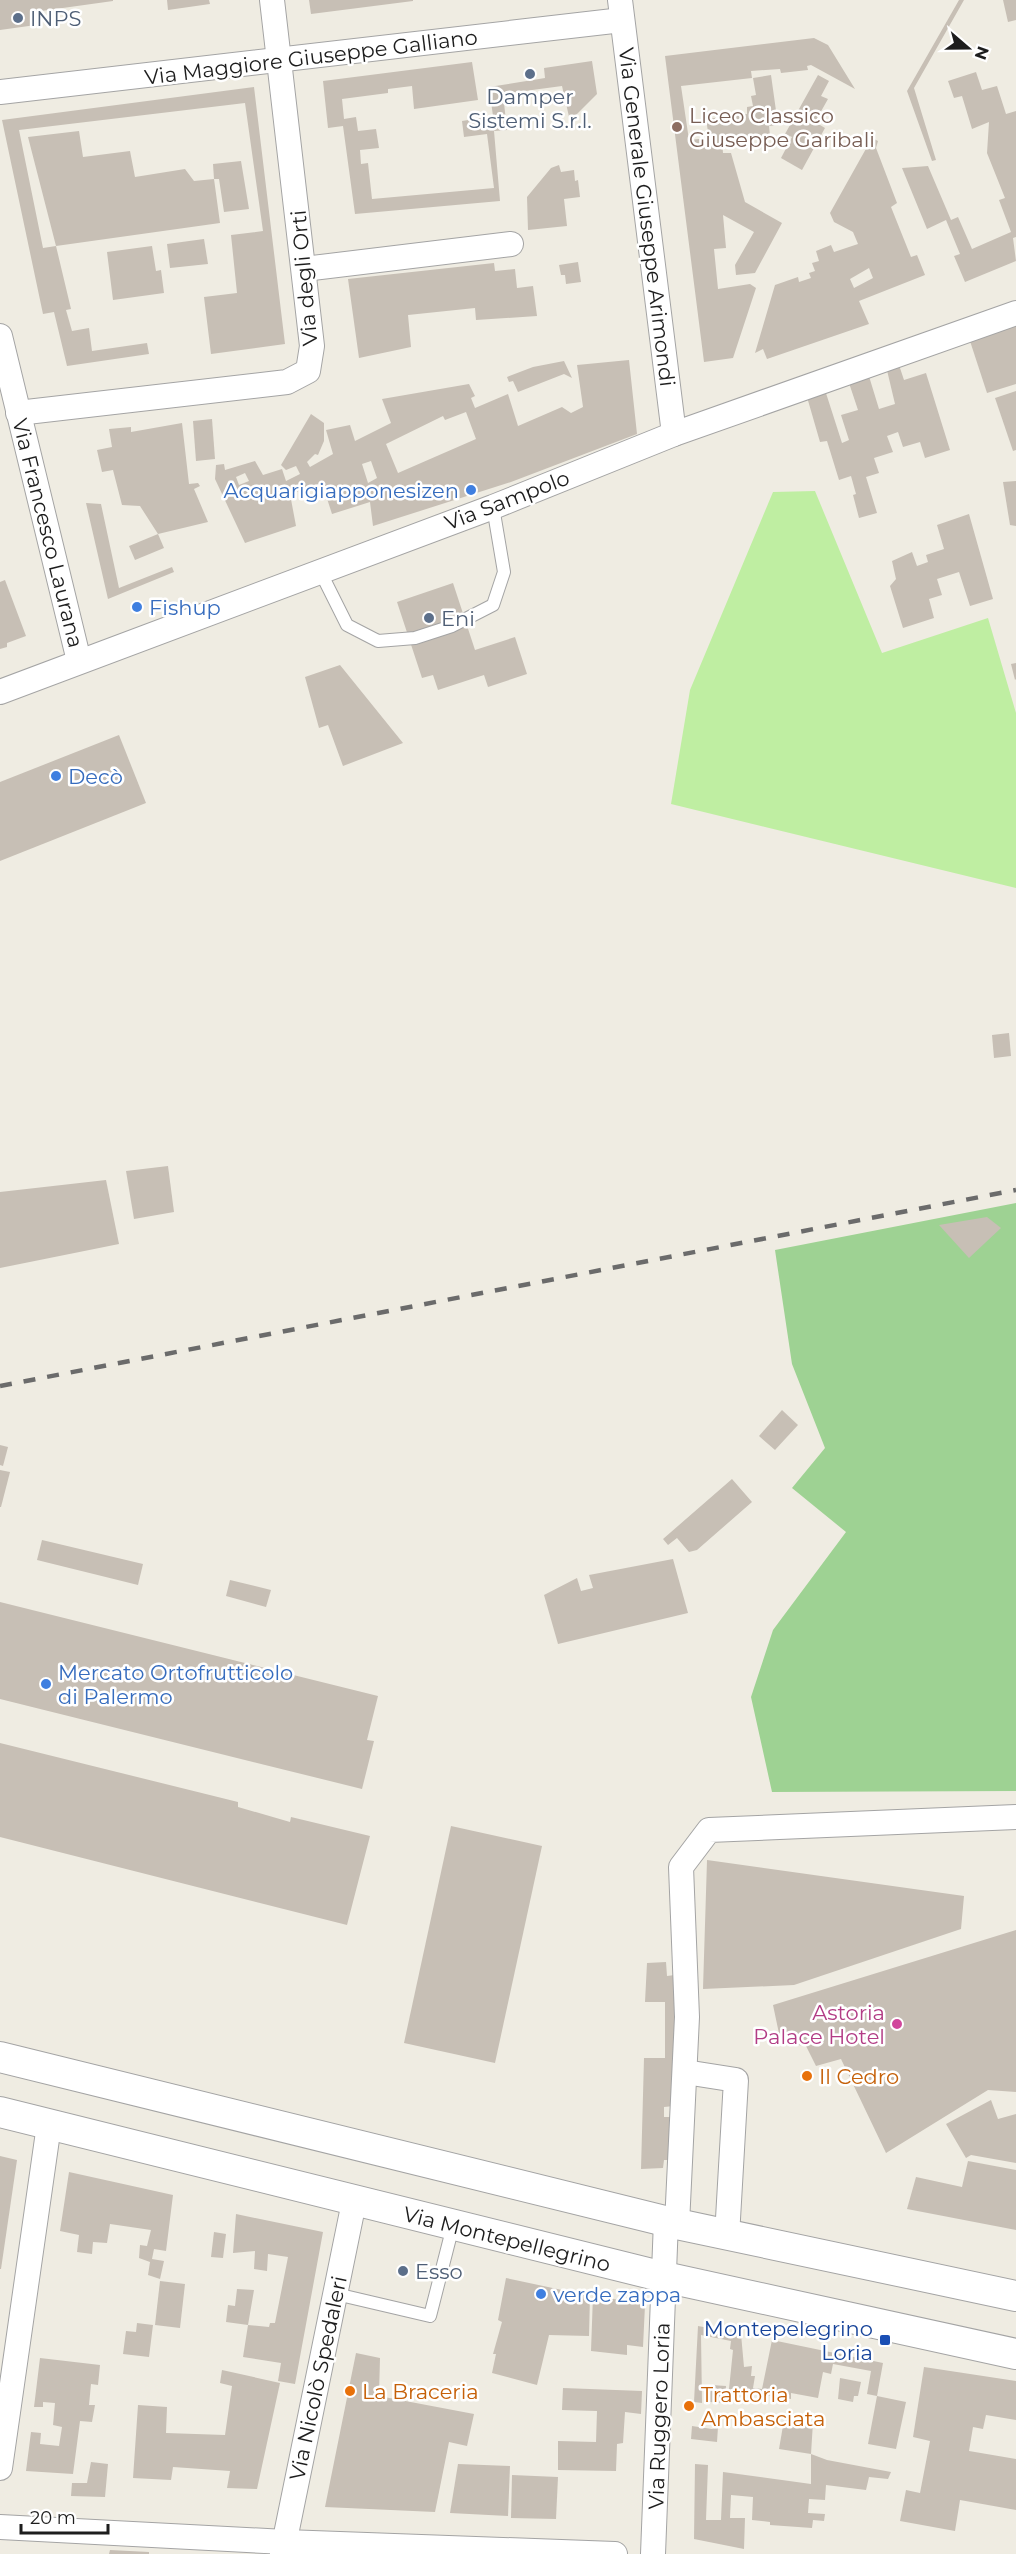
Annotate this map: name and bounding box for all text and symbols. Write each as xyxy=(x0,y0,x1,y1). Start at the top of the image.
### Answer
place label: INPS xyxy=(30,6,81,31)
marker: INPS xyxy=(11,11,25,25)
north arrow xyxy=(938,18,998,78)
street label: Via Maggiore Giuseppe Galliano xyxy=(143,24,479,90)
text: N xyxy=(970,44,993,62)
street label: Via Generale Giuseppe Arimondi xyxy=(614,46,680,388)
marker: Damper Sistemi S.r.l. xyxy=(523,67,537,81)
place label: Damper Sistemi S.r.l. xyxy=(468,84,592,133)
place label: Liceo Classico Giuseppe Garibali xyxy=(689,103,875,152)
marker: Liceo Classico Giuseppe Garibali xyxy=(670,120,684,134)
street label: Via degli Orti xyxy=(286,209,322,347)
street label: Via Francesco Laurana xyxy=(7,416,89,650)
street label: Via Sampolo xyxy=(441,465,573,535)
place label: Acquarigiapponesizen xyxy=(223,478,459,503)
marker: Acquarigiapponesizen xyxy=(464,483,478,497)
place label: Fishup xyxy=(149,595,221,620)
marker: Fishup xyxy=(130,600,144,614)
place label: Eni xyxy=(441,606,475,631)
marker: Eni xyxy=(422,611,436,625)
place label: Decò xyxy=(68,764,123,789)
marker: Decò xyxy=(49,769,63,783)
place label: Mercato Ortofrutticolo di Palermo xyxy=(58,1660,293,1709)
marker: Mercato Ortofrutticolo di Palermo xyxy=(39,1677,53,1691)
place label: Astoria Palace Hotel xyxy=(753,2000,885,2049)
marker: Astoria Palace Hotel xyxy=(890,2017,904,2031)
place label: Il Cedro xyxy=(819,2064,899,2089)
marker: Il Cedro xyxy=(800,2069,814,2083)
street label: Via Montepellegrino xyxy=(401,2201,613,2277)
place label: Esso xyxy=(415,2259,463,2284)
marker: Esso xyxy=(396,2264,410,2278)
street label: Via Nicolò Spedaleri xyxy=(284,2273,352,2483)
place label: verde zappa xyxy=(553,2282,681,2307)
marker: verde zappa xyxy=(534,2287,548,2301)
place label: Montepelegrino Loria xyxy=(704,2316,873,2365)
street label: Via Ruggero Loria xyxy=(643,2322,675,2510)
marker: Montepelegrino Loria xyxy=(878,2333,892,2347)
place label: La Braceria xyxy=(362,2379,479,2404)
place label: Trattoria Ambasciata xyxy=(701,2382,825,2431)
marker: La Braceria xyxy=(343,2384,357,2398)
marker: Trattoria Ambasciata xyxy=(682,2399,696,2413)
scale bar xyxy=(21,2497,108,2535)
text: 20 m xyxy=(30,2507,76,2529)

